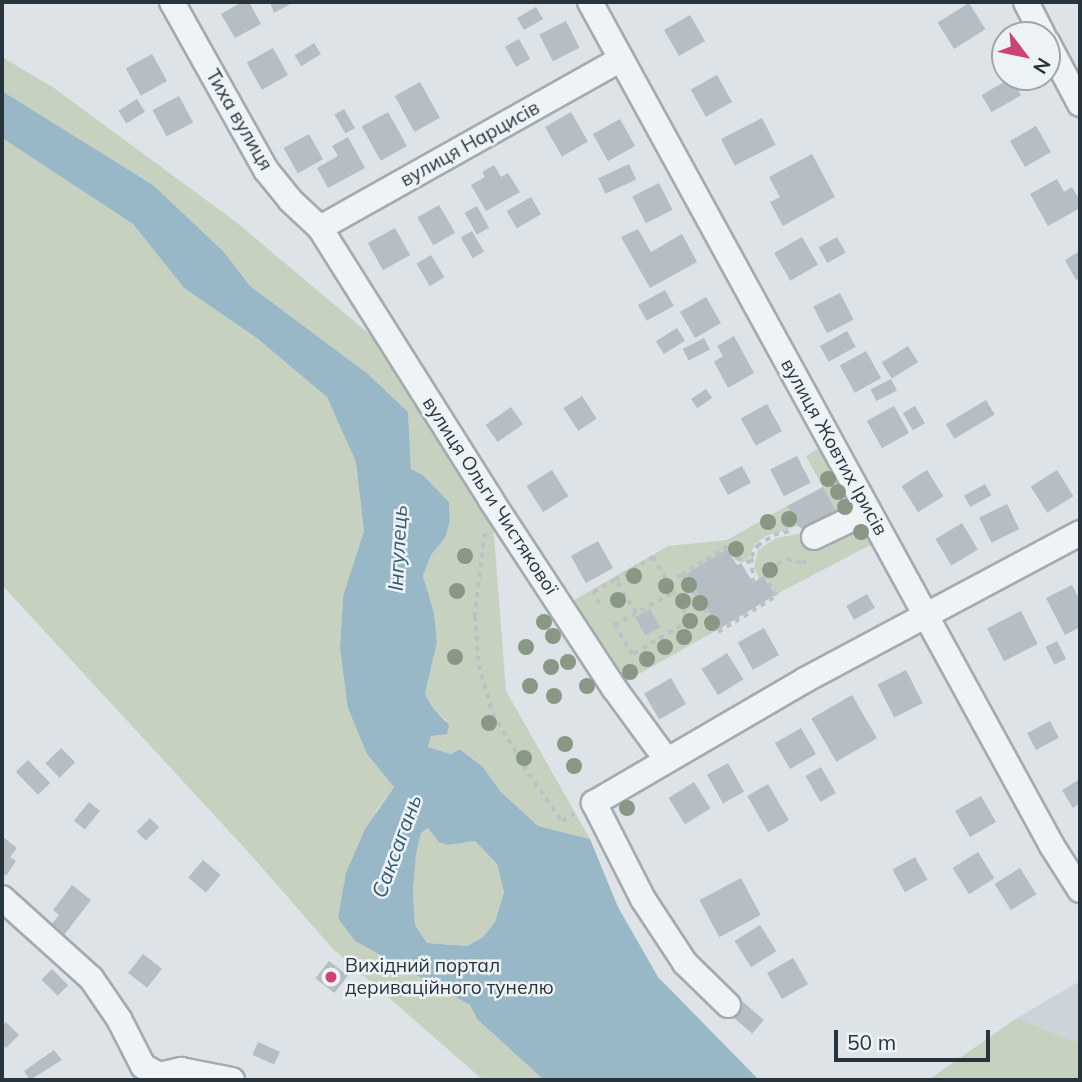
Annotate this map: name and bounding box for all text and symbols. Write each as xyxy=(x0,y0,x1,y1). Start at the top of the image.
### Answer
north arrow xyxy=(991,21,1061,91)
text: N xyxy=(1028,54,1056,79)
street label: Тиха вулиця xyxy=(201,65,277,175)
street label: вулиця Нарцисів xyxy=(397,96,543,192)
street label: вулиця Жовтих Ірисів xyxy=(776,355,892,539)
street label: вулиця Ольги Чистякової xyxy=(417,393,563,599)
water label: Інгулець xyxy=(382,504,412,592)
water label: Саксагань xyxy=(366,791,426,901)
place label: Вихідний портал дериваційного тунелю xyxy=(345,955,554,999)
marker: Вихідний портал дериваційного тунелю xyxy=(323,969,339,985)
scale bar xyxy=(837,1016,993,1060)
text: 50 m xyxy=(847,1029,896,1055)

